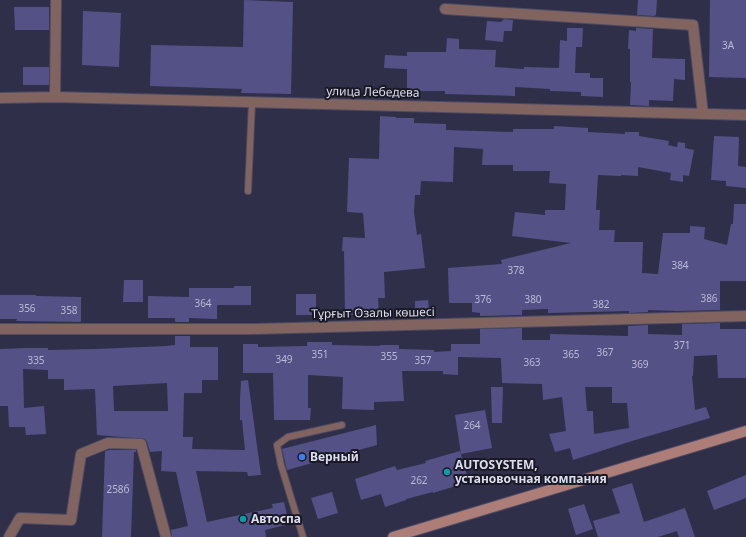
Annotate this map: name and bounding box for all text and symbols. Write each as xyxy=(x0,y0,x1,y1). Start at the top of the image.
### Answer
house number: 3А xyxy=(722,38,735,52)
street label: улица Лебедева xyxy=(326,82,420,101)
house number: 384 xyxy=(671,258,689,272)
house number: 378 xyxy=(507,263,525,277)
house number: 386 xyxy=(700,291,718,305)
house number: 376 xyxy=(474,292,492,306)
house number: 380 xyxy=(524,292,542,306)
house number: 364 xyxy=(194,296,212,310)
house number: 382 xyxy=(592,297,610,311)
house number: 356 xyxy=(18,301,36,315)
house number: 358 xyxy=(60,303,78,317)
street label: Тұрғыт Озалы көшесі xyxy=(311,303,435,322)
house number: 371 xyxy=(673,338,691,352)
house number: 367 xyxy=(596,345,614,359)
house number: 351 xyxy=(311,347,329,361)
house number: 365 xyxy=(562,347,580,361)
house number: 355 xyxy=(380,349,398,363)
house number: 349 xyxy=(275,352,293,366)
house number: 335 xyxy=(27,353,45,367)
house number: 357 xyxy=(414,353,432,367)
house number: 363 xyxy=(523,355,541,369)
house number: 369 xyxy=(631,357,649,371)
house number: 264 xyxy=(463,418,481,432)
place label: Верный xyxy=(310,448,359,465)
marker: Верный xyxy=(297,452,307,462)
place label: AUTOSYSTEM, установочная компания xyxy=(454,456,607,487)
marker: AUTOSYSTEM, установочная компания xyxy=(442,467,452,477)
house number: 262 xyxy=(410,473,428,487)
house number: 258б xyxy=(106,482,130,496)
place label: Автоспа xyxy=(251,510,301,527)
marker: Автоспа xyxy=(238,514,248,524)

